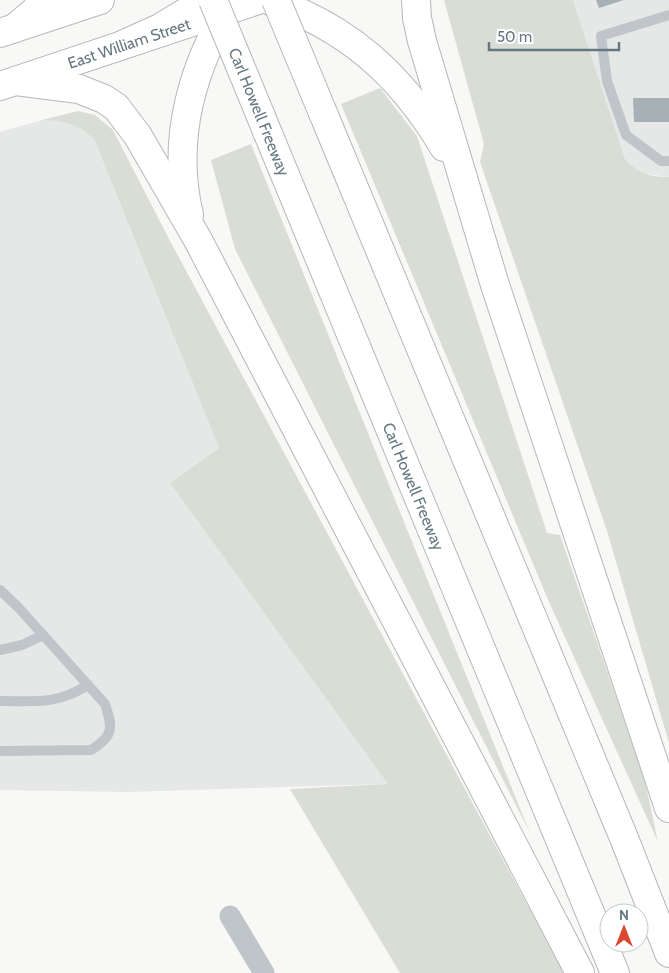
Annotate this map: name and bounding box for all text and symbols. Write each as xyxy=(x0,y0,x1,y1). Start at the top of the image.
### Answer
street label: East William Street xyxy=(65,14,193,72)
scale bar xyxy=(489,20,619,52)
text: 50 m xyxy=(497,28,532,46)
street label: Carl Howell Freeway xyxy=(225,45,293,179)
street label: Carl Howell Freeway xyxy=(379,419,449,553)
north arrow xyxy=(599,903,649,953)
text: N xyxy=(619,906,629,924)

